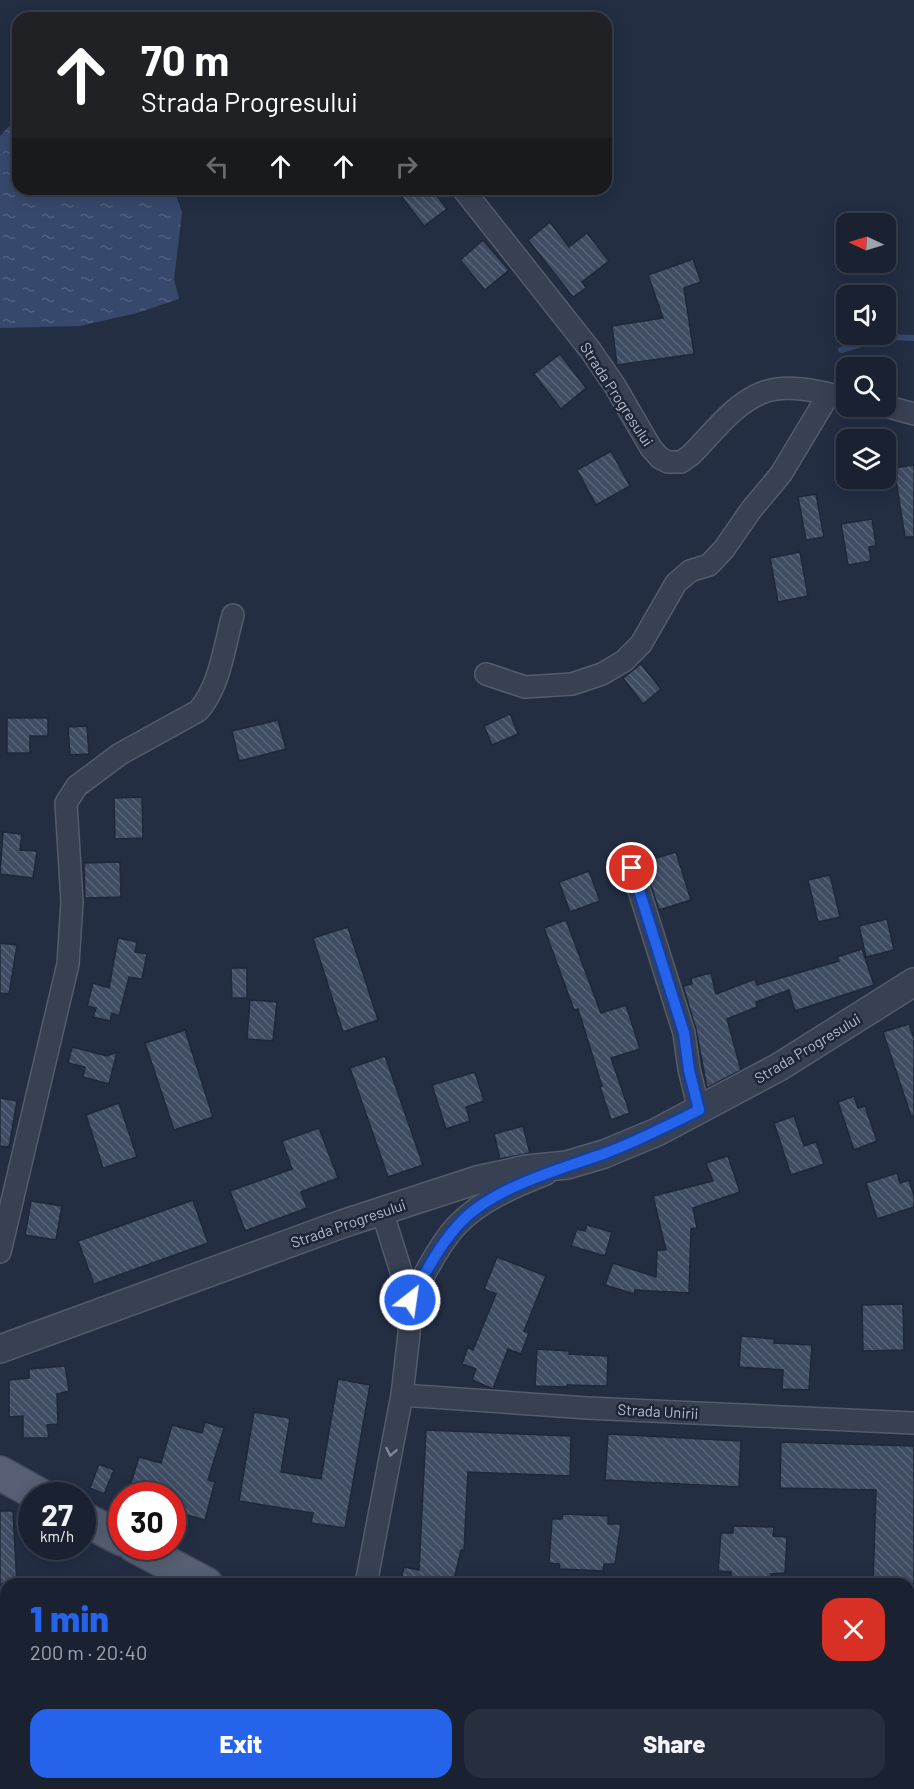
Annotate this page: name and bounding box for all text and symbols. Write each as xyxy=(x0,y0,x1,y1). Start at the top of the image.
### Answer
text: 70 m xyxy=(141,34,229,84)
icon: ahead xyxy=(42,36,120,114)
text: Strada Progresului xyxy=(141,85,358,117)
icon: left xyxy=(201,150,234,183)
icon: ahead xyxy=(264,150,297,183)
icon: ahead xyxy=(327,150,360,183)
icon: right xyxy=(390,150,423,183)
north arrow xyxy=(836,213,896,273)
map controls xyxy=(836,213,896,489)
button: sound xyxy=(836,285,896,345)
street label: Strada Progresului xyxy=(577,339,657,449)
button: search xyxy=(836,357,896,417)
button: layers xyxy=(836,429,896,489)
pin xyxy=(606,842,657,893)
icon: arrive xyxy=(615,851,648,884)
street label: Strada Progresului xyxy=(751,1009,863,1087)
street label: Strada Progresului xyxy=(288,1195,408,1251)
position arrow xyxy=(378,1268,442,1332)
street label: Strada Unirii xyxy=(617,1400,699,1422)
one-way arrow xyxy=(385,1447,398,1457)
speed limit sign: 30 xyxy=(108,1482,186,1560)
text: 27 xyxy=(41,1496,73,1532)
text: km/h xyxy=(40,1527,74,1545)
text: 1 min xyxy=(30,1596,109,1639)
button: close xyxy=(822,1598,885,1661)
text: 200 m · 20:40 xyxy=(30,1640,147,1664)
button: Exit xyxy=(30,1709,452,1778)
button: Share xyxy=(464,1709,885,1778)

